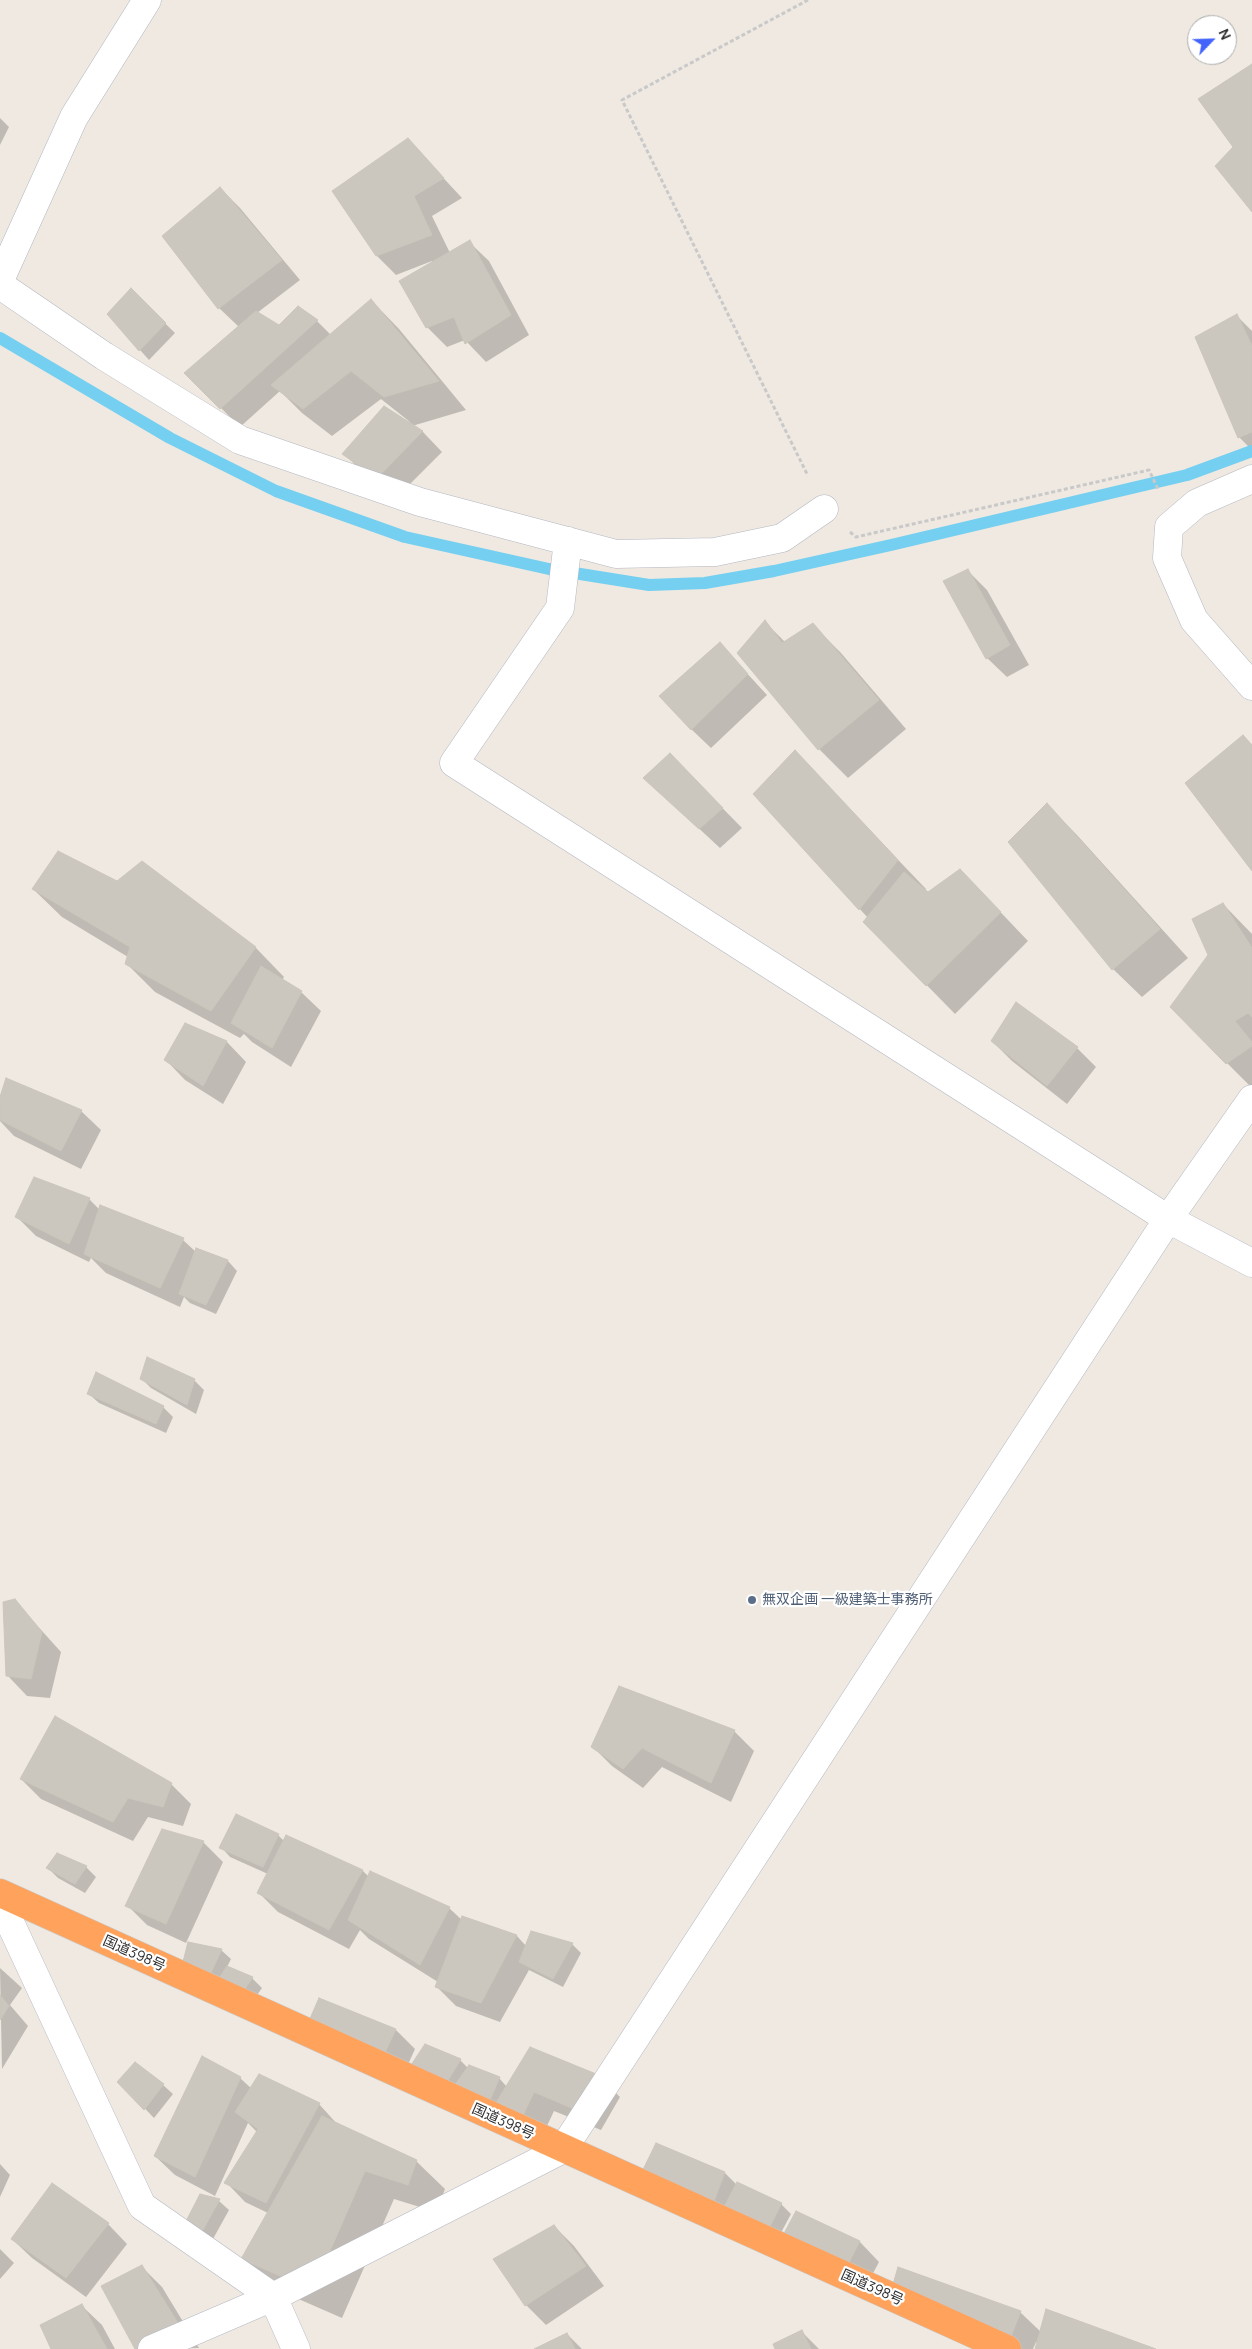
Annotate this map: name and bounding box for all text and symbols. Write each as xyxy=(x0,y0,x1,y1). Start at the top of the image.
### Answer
north arrow xyxy=(1187,15,1237,65)
text: N xyxy=(1215,26,1236,43)
place label: 無双企画 一級建築士事務所 xyxy=(762,1592,933,1608)
marker: 無双企画 一級建築士事務所 xyxy=(746,1594,758,1606)
street label: 国道398号 xyxy=(100,1933,168,1975)
street label: 国道398号 xyxy=(469,2101,537,2143)
street label: 国道398号 xyxy=(838,2267,906,2309)

